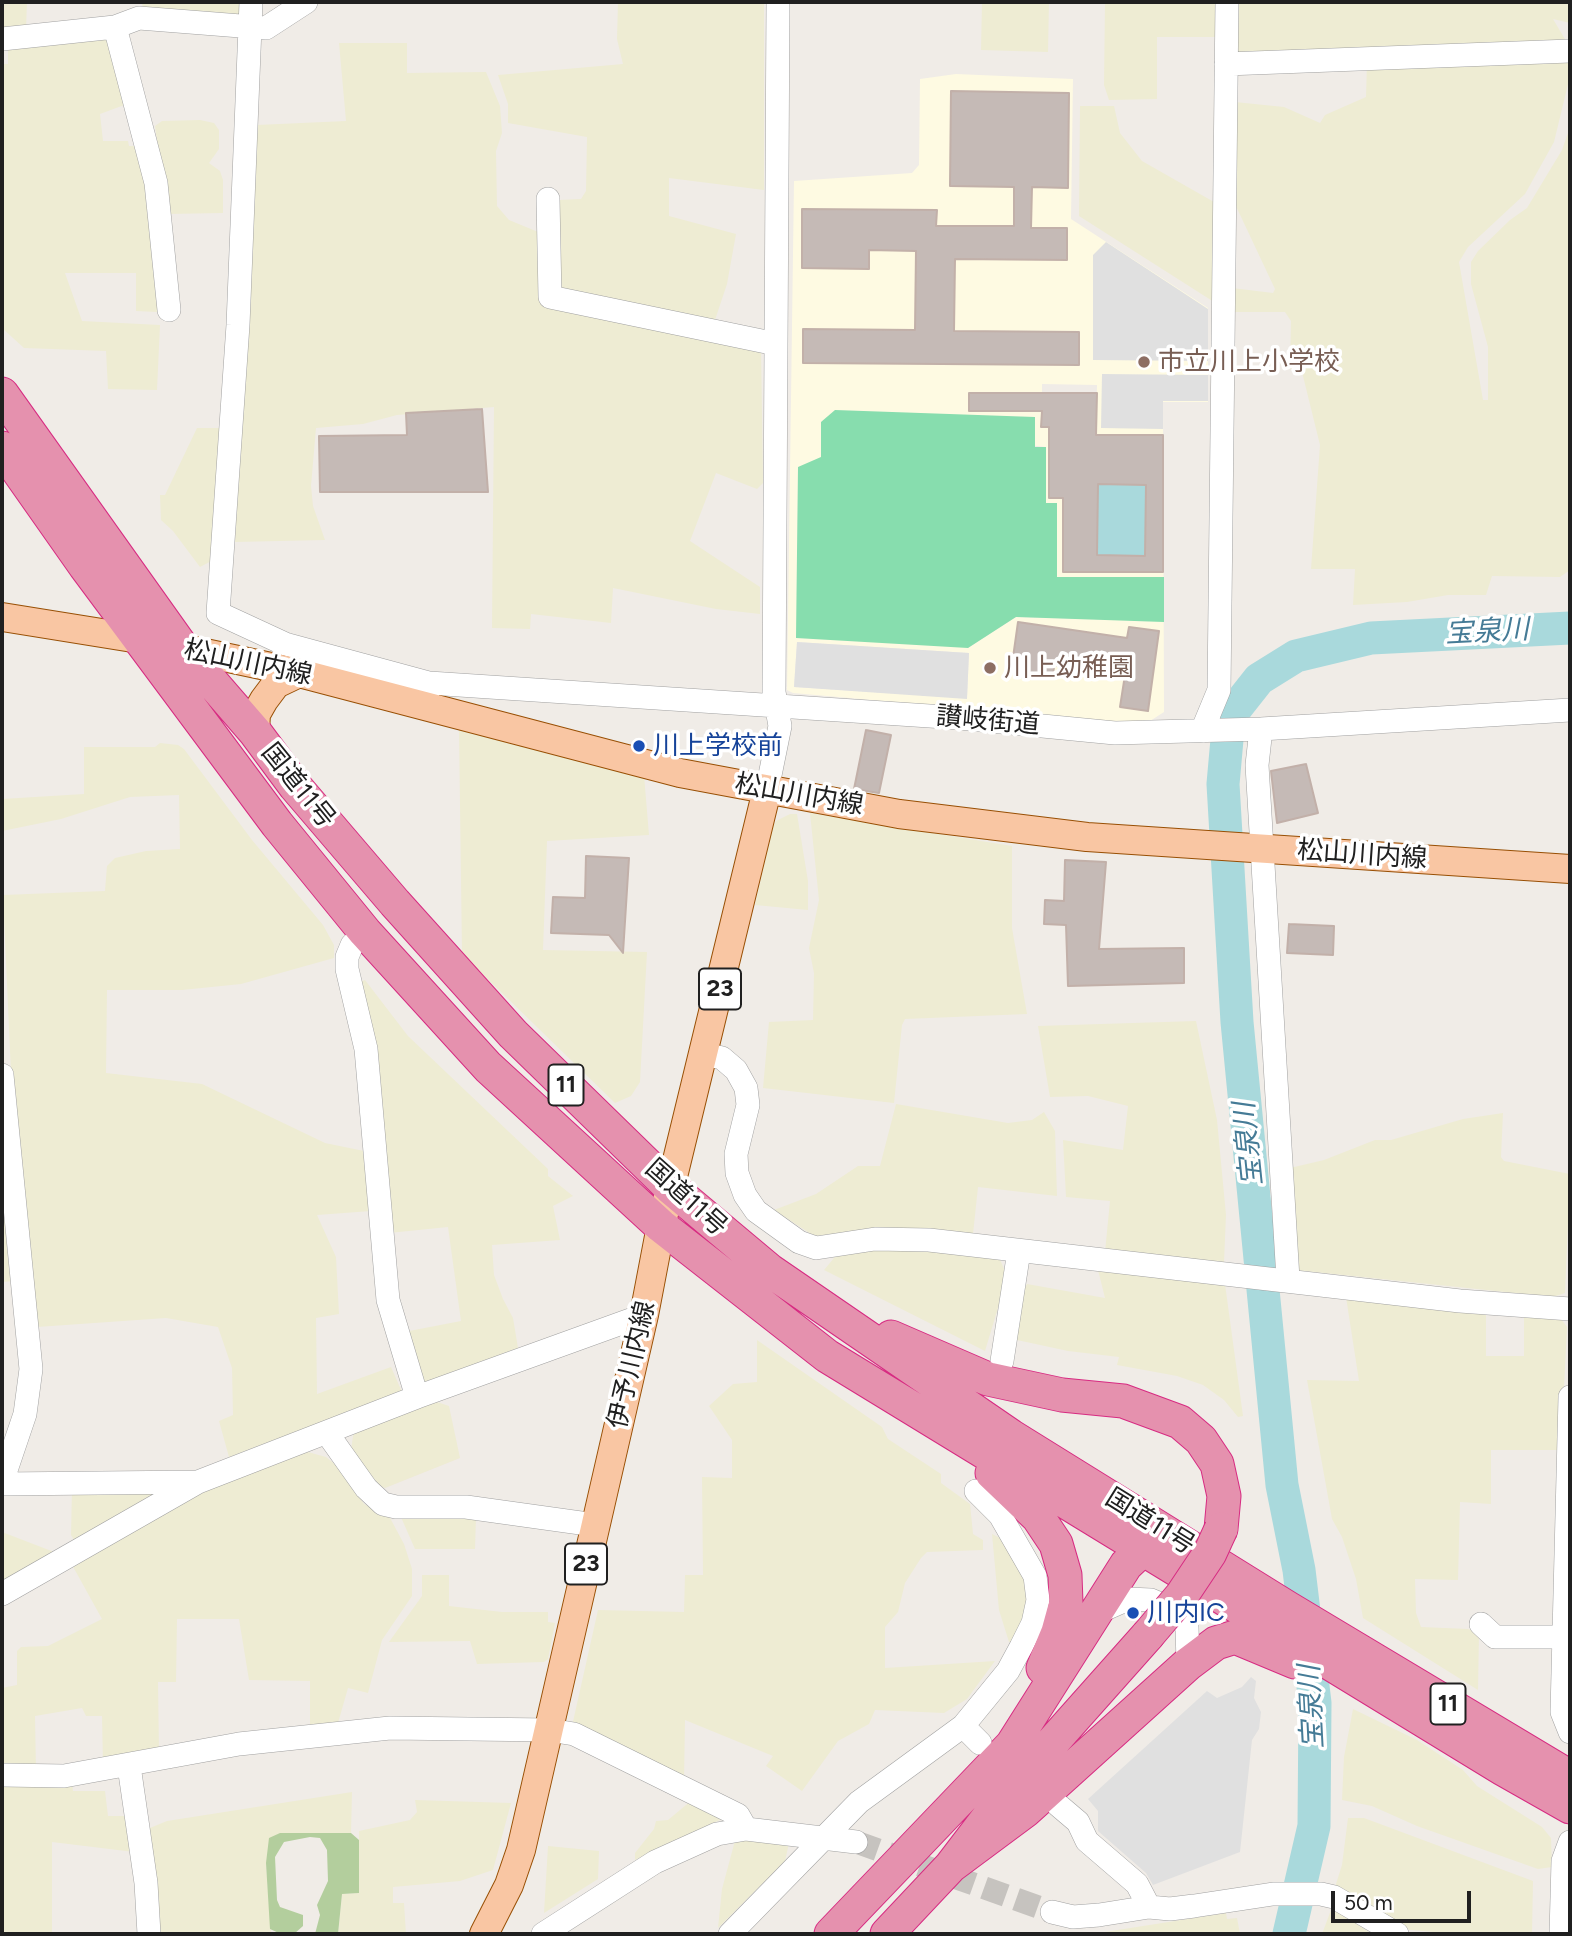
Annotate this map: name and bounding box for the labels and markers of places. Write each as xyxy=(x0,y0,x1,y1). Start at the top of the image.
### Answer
place label: 市立川上小学校 xyxy=(1158,346,1340,378)
marker: 市立川上小学校 xyxy=(1136,354,1152,370)
place label: 川上幼稚園 xyxy=(1004,652,1134,684)
marker: 川上幼稚園 xyxy=(982,660,998,676)
place label: 川上学校前 xyxy=(653,730,783,762)
marker: 川上学校前 xyxy=(631,738,647,754)
place label: 川内IC xyxy=(1147,1597,1225,1629)
marker: 川内IC xyxy=(1125,1605,1141,1621)

